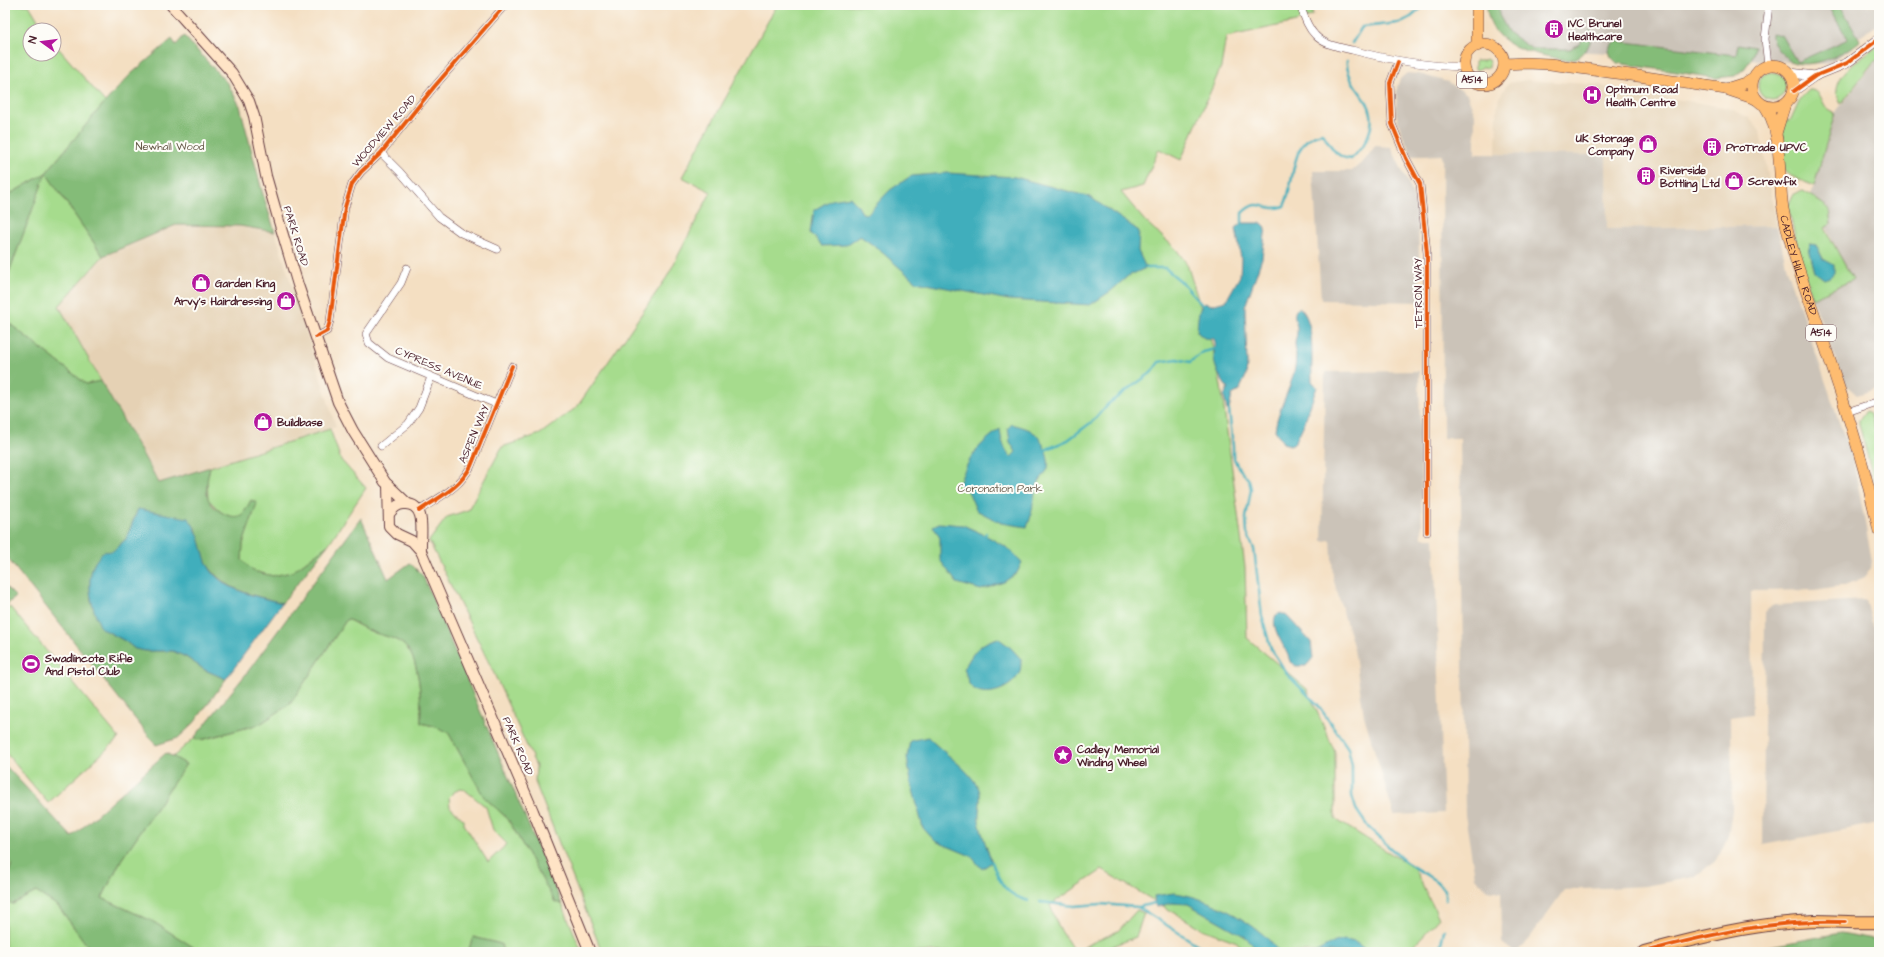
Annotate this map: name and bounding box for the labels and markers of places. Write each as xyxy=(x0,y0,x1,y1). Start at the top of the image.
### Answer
place label: IVC Brunel Healthcare xyxy=(1567,16,1622,44)
building icon: IVC Brunel Healthcare xyxy=(1543,18,1565,40)
place label: Optimum Road Health Centre xyxy=(1605,82,1678,110)
hospital icon: Optimum Road Health Centre xyxy=(1581,84,1603,106)
place label: UK Storage Company xyxy=(1575,131,1635,161)
shop icon: UK Storage Company xyxy=(1637,133,1659,155)
building icon: ProTrade UPVC xyxy=(1701,136,1723,158)
place label: ProTrade UPVC xyxy=(1726,140,1808,155)
place label: Riverside Bottling Ltd xyxy=(1660,163,1720,193)
building icon: Riverside Bottling Ltd xyxy=(1635,165,1657,187)
shop icon: Screwfix xyxy=(1723,170,1745,192)
place label: Screwfix xyxy=(1747,174,1797,189)
shop icon: Garden King xyxy=(190,272,212,294)
place label: Garden King xyxy=(215,276,276,293)
shop icon: Arvy's Hairdressing xyxy=(275,290,297,312)
place label: Arvy's Hairdressing xyxy=(174,294,272,311)
shop icon: Buildbase xyxy=(252,411,274,433)
place label: Buildbase xyxy=(277,415,323,430)
place label: Swadlincote Rifle And Pistol Club xyxy=(44,651,133,679)
sports icon: Swadlincote Rifle And Pistol Club xyxy=(20,653,42,675)
place label: Cadley Memorial Winding Wheel xyxy=(1076,742,1159,772)
place icon: Cadley Memorial Winding Wheel xyxy=(1052,744,1074,766)

